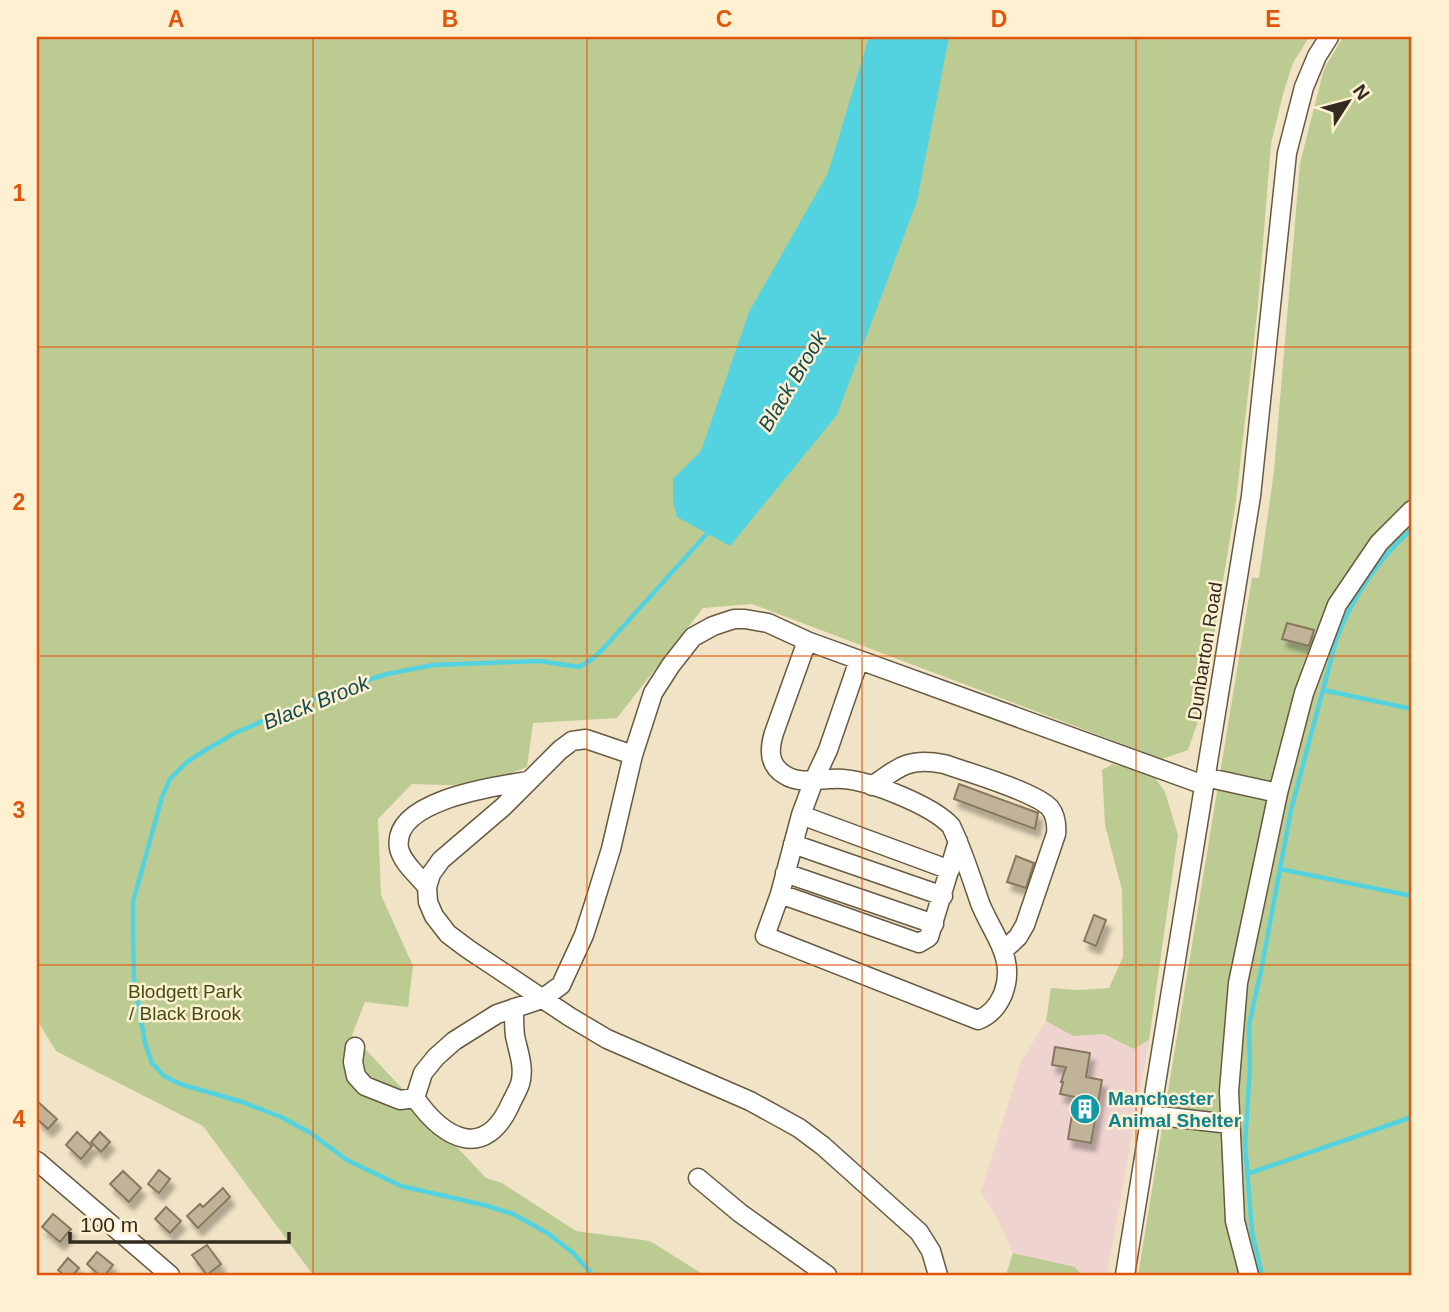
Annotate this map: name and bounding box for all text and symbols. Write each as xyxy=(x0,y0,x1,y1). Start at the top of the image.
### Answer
text: A xyxy=(168,6,184,32)
text: B xyxy=(442,6,458,32)
text: C xyxy=(716,6,732,32)
text: D xyxy=(991,6,1007,32)
text: E xyxy=(1265,6,1281,32)
north arrow xyxy=(1312,66,1382,136)
text: N xyxy=(1349,81,1374,104)
text: 1 xyxy=(13,180,26,206)
water label: Black Brook xyxy=(753,326,831,435)
text: 2 xyxy=(13,489,25,515)
street label: Dunbarton Road xyxy=(1184,580,1226,722)
water label: Black Brook xyxy=(260,670,374,734)
text: 3 xyxy=(13,797,25,823)
park label: Blodgett Park / Black Brook xyxy=(128,981,243,1024)
place label: Manchester Animal Shelter xyxy=(1108,1088,1242,1131)
building icon: Manchester Animal Shelter xyxy=(1068,1092,1102,1126)
text: 4 xyxy=(13,1106,26,1132)
scale bar xyxy=(70,1200,289,1244)
text: 100 m xyxy=(80,1213,138,1236)

